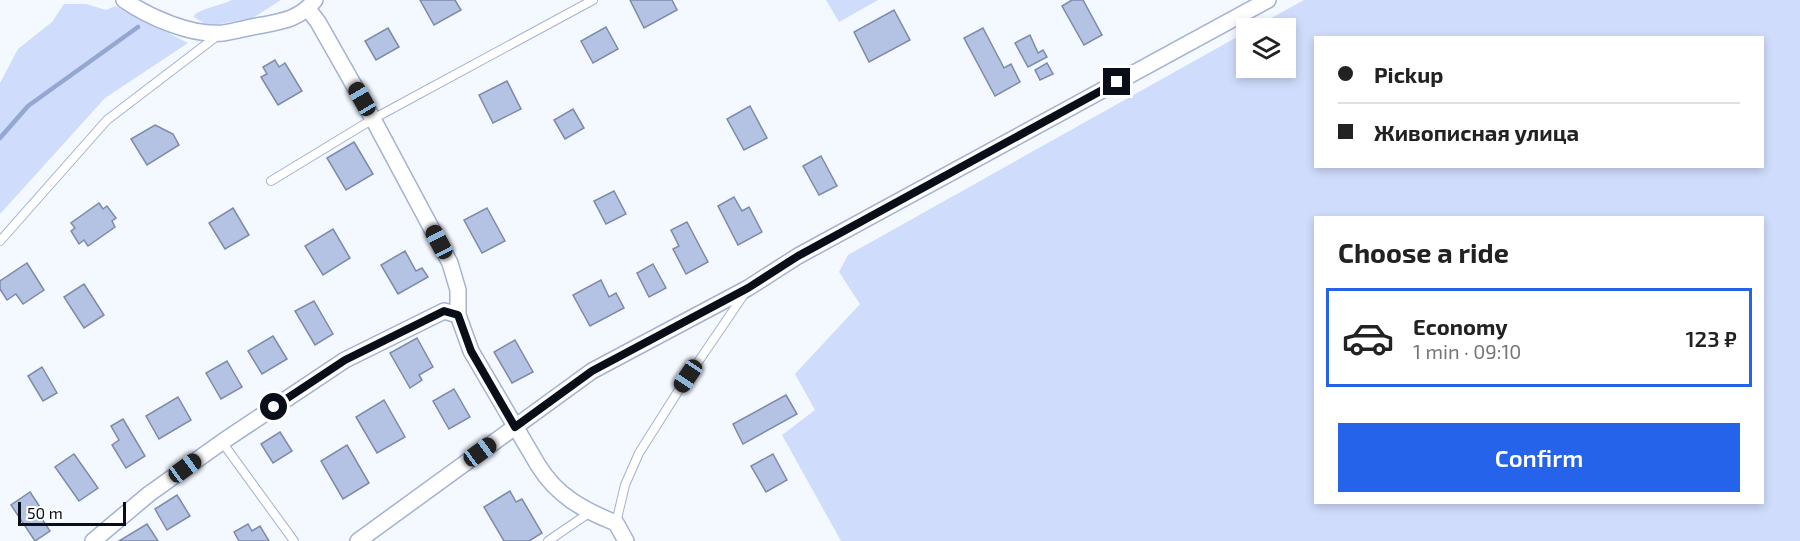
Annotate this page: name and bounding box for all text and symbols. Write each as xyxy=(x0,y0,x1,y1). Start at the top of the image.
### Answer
map controls xyxy=(1236,18,1296,78)
button: layers xyxy=(1236,18,1296,78)
text: Pickup xyxy=(1374,61,1443,87)
route end xyxy=(1103,68,1130,95)
car xyxy=(345,79,379,119)
text: Живописная улица xyxy=(1374,119,1579,145)
car xyxy=(423,222,455,262)
text: Choose a ride xyxy=(1338,236,1509,268)
icon: car xyxy=(1341,311,1395,365)
text: Economy xyxy=(1413,313,1508,339)
text: 123 ₽ xyxy=(1685,325,1737,351)
text: 1 min · 09:10 xyxy=(1413,339,1521,363)
car xyxy=(670,356,706,396)
route start xyxy=(260,393,287,420)
button: Confirm xyxy=(1338,423,1740,492)
car xyxy=(460,434,500,470)
car xyxy=(165,450,205,486)
scale bar xyxy=(18,499,126,526)
text: 50 m xyxy=(27,503,63,522)

